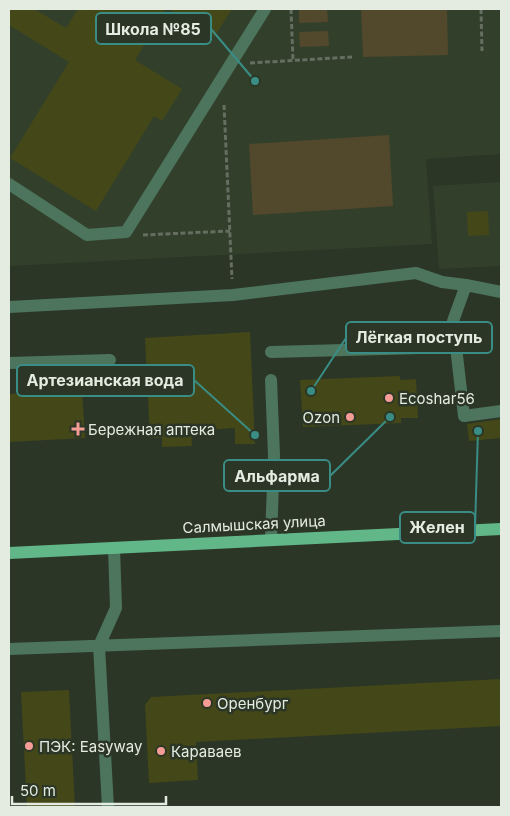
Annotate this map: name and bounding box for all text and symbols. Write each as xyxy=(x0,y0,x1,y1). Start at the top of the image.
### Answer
callout: Школа №85 xyxy=(96,13,211,44)
text: Школа №85 xyxy=(105,19,201,39)
callout: Лёгкая поступь xyxy=(346,322,492,353)
text: Лёгкая поступь xyxy=(356,327,482,347)
callout: Артезианская вода xyxy=(17,365,194,396)
text: Артезианская вода xyxy=(27,370,183,390)
place label: Ecoshar56 xyxy=(399,389,475,408)
marker: Ecoshar56 xyxy=(383,392,395,404)
place label: Ozon xyxy=(303,408,340,427)
marker: Ozon xyxy=(344,411,356,423)
place label: Бережная аптека xyxy=(88,420,215,439)
marker: Бережная аптека xyxy=(72,423,84,435)
callout: Альфарма xyxy=(224,460,330,491)
text: Альфарма xyxy=(234,466,320,486)
street label: Салмышская улица xyxy=(182,511,326,537)
callout: Желен xyxy=(400,512,475,543)
text: Желен xyxy=(409,517,465,537)
place label: Оренбург xyxy=(217,694,289,713)
marker: Оренбург xyxy=(201,697,213,709)
place label: ПЭК: Easyway xyxy=(39,737,143,756)
marker: ПЭК: Easyway xyxy=(23,740,35,752)
place label: Караваев xyxy=(171,742,241,761)
marker: Караваев xyxy=(155,745,167,757)
scale bar xyxy=(12,774,166,806)
text: 50 m xyxy=(20,781,56,800)

